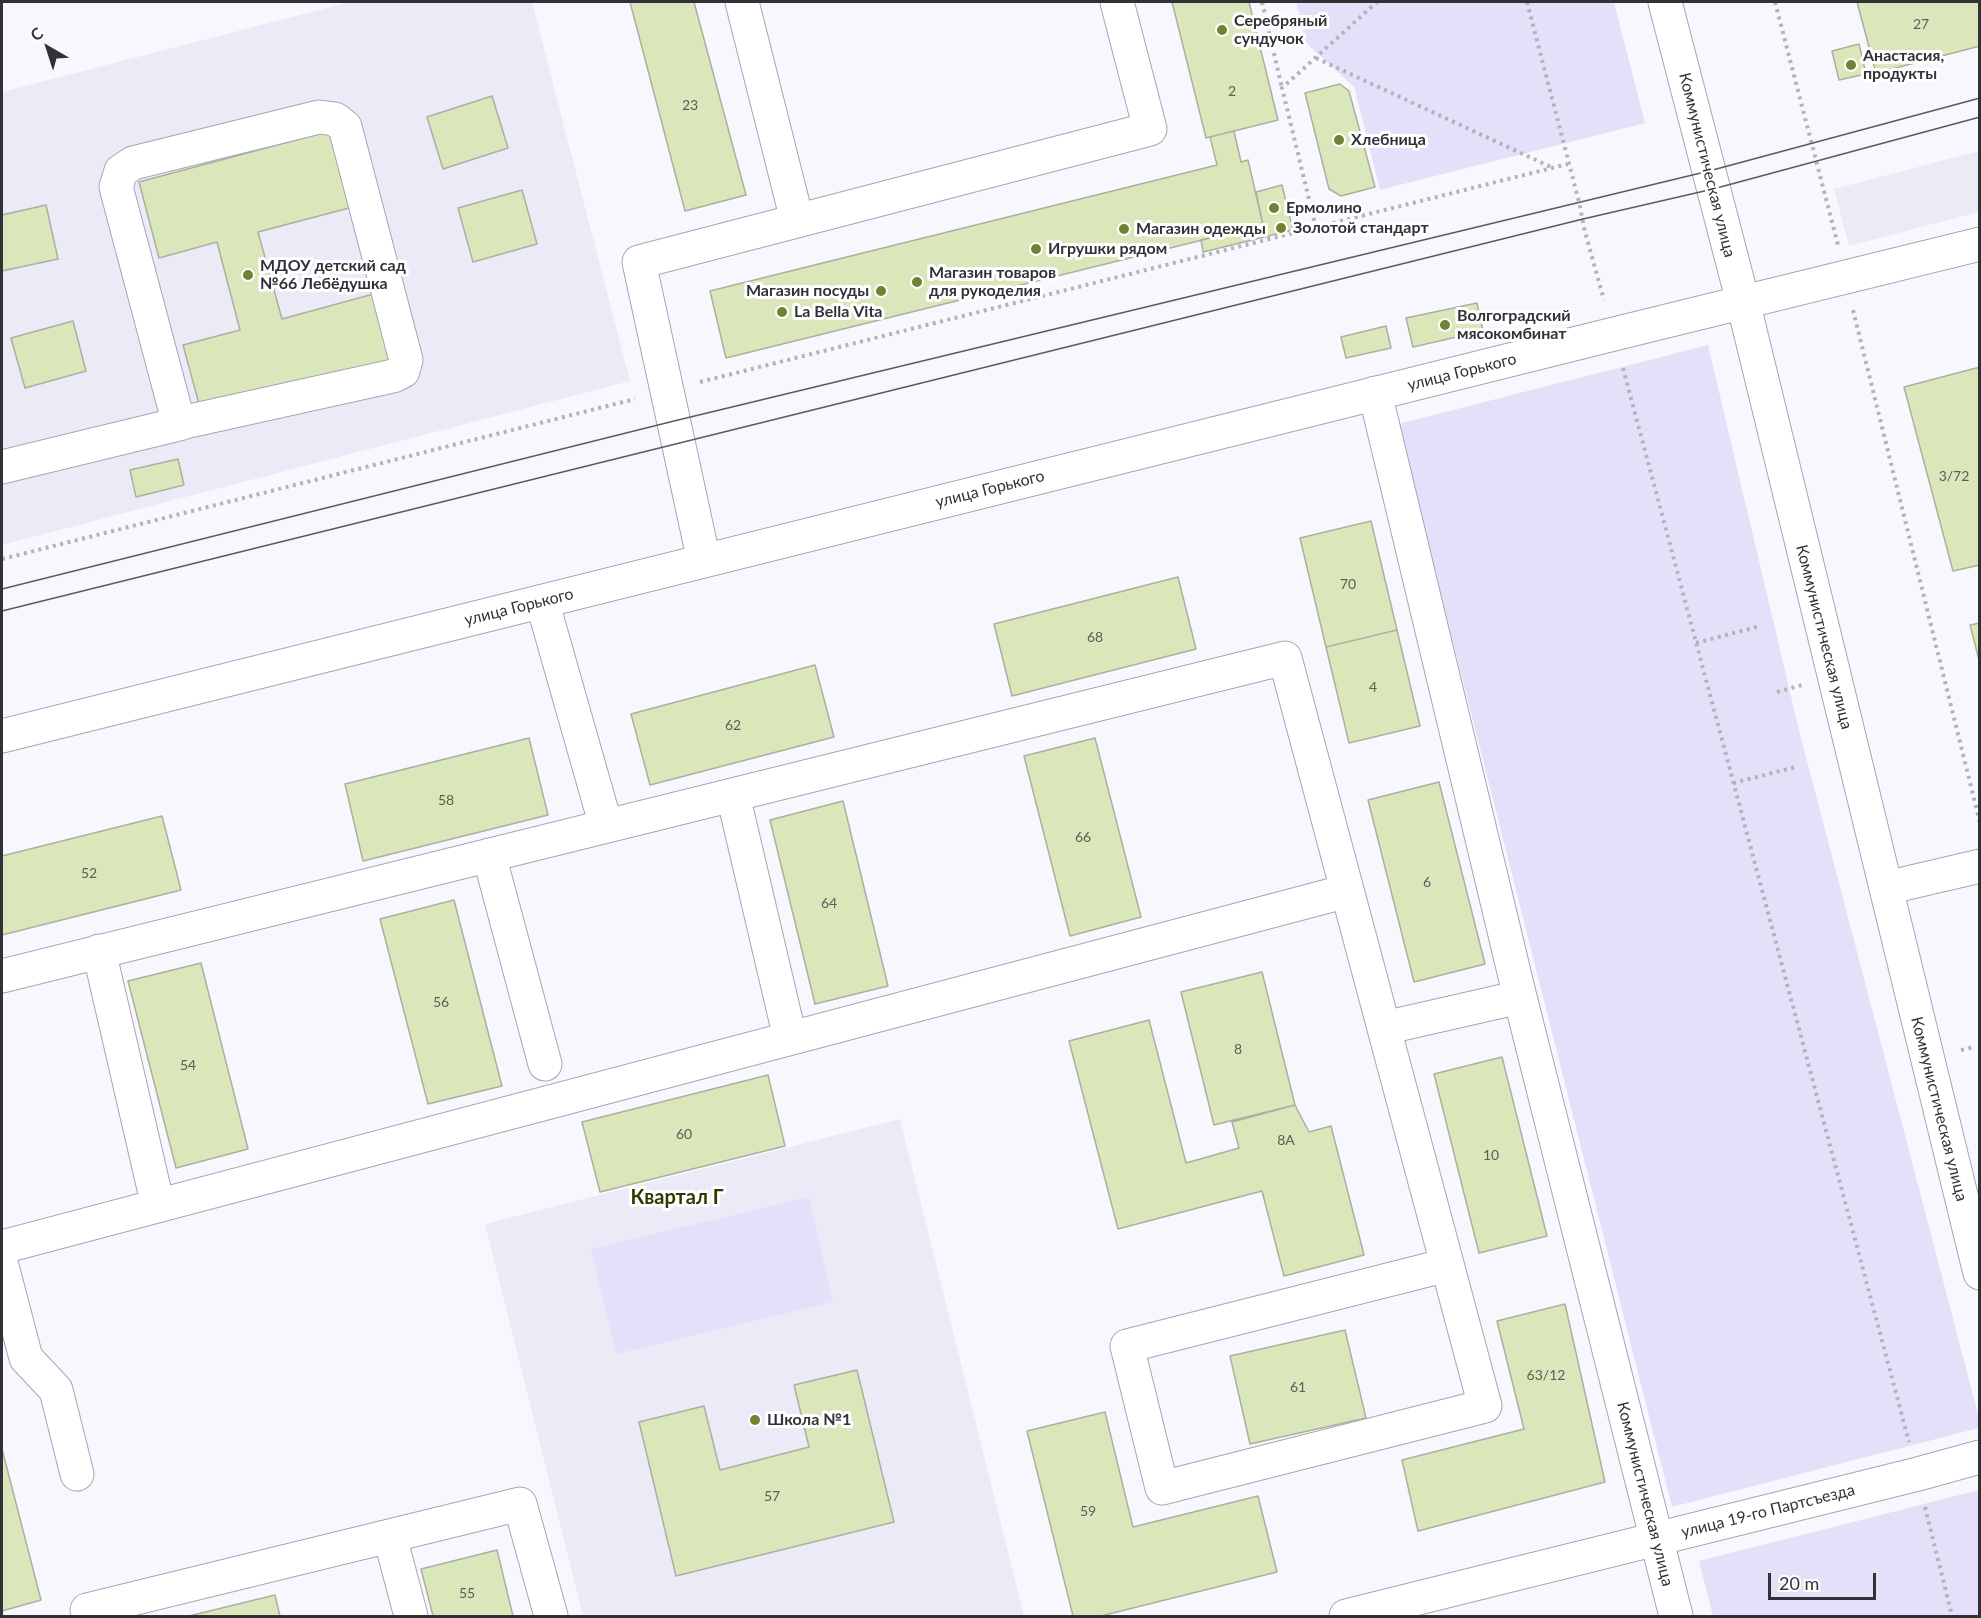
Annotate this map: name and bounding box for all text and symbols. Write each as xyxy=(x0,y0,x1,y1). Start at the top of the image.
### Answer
place label: Серебряный сундучок xyxy=(1234,11,1327,49)
house number: 27 xyxy=(1913,16,1929,32)
north arrow xyxy=(18,18,78,78)
text: С xyxy=(26,23,46,44)
marker: Серебряный сундучок xyxy=(1215,23,1229,37)
place label: Анастасия, продукты xyxy=(1863,46,1944,84)
marker: Анастасия, продукты xyxy=(1844,58,1858,72)
street label: Коммунистическая улица xyxy=(1675,71,1739,259)
house number: 2 xyxy=(1228,83,1236,99)
house number: 23 xyxy=(682,97,698,113)
place label: Хлебница xyxy=(1351,130,1426,150)
marker: Хлебница xyxy=(1332,133,1346,147)
place label: Ермолино xyxy=(1286,198,1362,218)
marker: Ермолино xyxy=(1267,201,1281,215)
place label: Золотой стандарт xyxy=(1293,218,1429,238)
place label: Магазин одежды xyxy=(1136,219,1266,239)
marker: Золотой стандарт xyxy=(1274,221,1288,235)
marker: Магазин одежды xyxy=(1117,222,1131,236)
place label: Игрушки рядом xyxy=(1048,239,1167,259)
marker: Игрушки рядом xyxy=(1029,242,1043,256)
place label: МДОУ детский сад №66 Лебёдушка xyxy=(260,256,406,294)
place label: Магазин товаров для рукоделия xyxy=(929,263,1056,301)
marker: МДОУ детский сад №66 Лебёдушка xyxy=(241,268,255,282)
marker: Магазин товаров для рукоделия xyxy=(910,275,924,289)
place label: Магазин посуды xyxy=(746,281,869,301)
marker: Магазин посуды xyxy=(874,284,888,298)
place label: La Bella Vita xyxy=(794,302,882,322)
marker: La Bella Vita xyxy=(775,305,789,319)
place label: Волгоградский мясокомбинат xyxy=(1457,306,1571,344)
marker: Волгоградский мясокомбинат xyxy=(1438,318,1452,332)
street label: улица Горького xyxy=(1406,349,1518,395)
street label: улица Горького xyxy=(934,466,1046,512)
house number: 3/72 xyxy=(1939,468,1969,484)
street label: Коммунистическая улица xyxy=(1792,543,1856,731)
house number: 70 xyxy=(1340,576,1356,592)
street label: улица Горького xyxy=(463,584,575,630)
house number: 68 xyxy=(1087,629,1103,645)
house number: 4 xyxy=(1369,679,1377,695)
house number: 62 xyxy=(725,717,741,733)
house number: 58 xyxy=(438,792,454,808)
house number: 66 xyxy=(1075,829,1091,845)
house number: 52 xyxy=(81,865,97,881)
house number: 6 xyxy=(1423,874,1431,890)
house number: 64 xyxy=(821,895,837,911)
house number: 56 xyxy=(433,994,449,1010)
street label: Коммунистическая улица xyxy=(1907,1015,1971,1203)
house number: 8 xyxy=(1234,1041,1242,1057)
house number: 54 xyxy=(180,1057,196,1073)
house number: 60 xyxy=(676,1126,692,1142)
house number: 8А xyxy=(1277,1132,1295,1148)
house number: 10 xyxy=(1483,1147,1499,1163)
district label: Квартал Г xyxy=(630,1186,724,1210)
house number: 63/12 xyxy=(1527,1367,1565,1383)
house number: 61 xyxy=(1290,1379,1306,1395)
street label: Коммунистическая улица xyxy=(1613,1400,1677,1588)
place label: Школа №1 xyxy=(767,1410,851,1430)
marker: Школа №1 xyxy=(748,1413,762,1427)
street label: улица 19-го Партсъезда xyxy=(1679,1480,1857,1542)
house number: 57 xyxy=(764,1488,780,1504)
house number: 59 xyxy=(1080,1503,1096,1519)
scale bar xyxy=(1771,1561,1879,1599)
text: 20 m xyxy=(1779,1572,1819,1594)
house number: 55 xyxy=(459,1585,475,1601)

